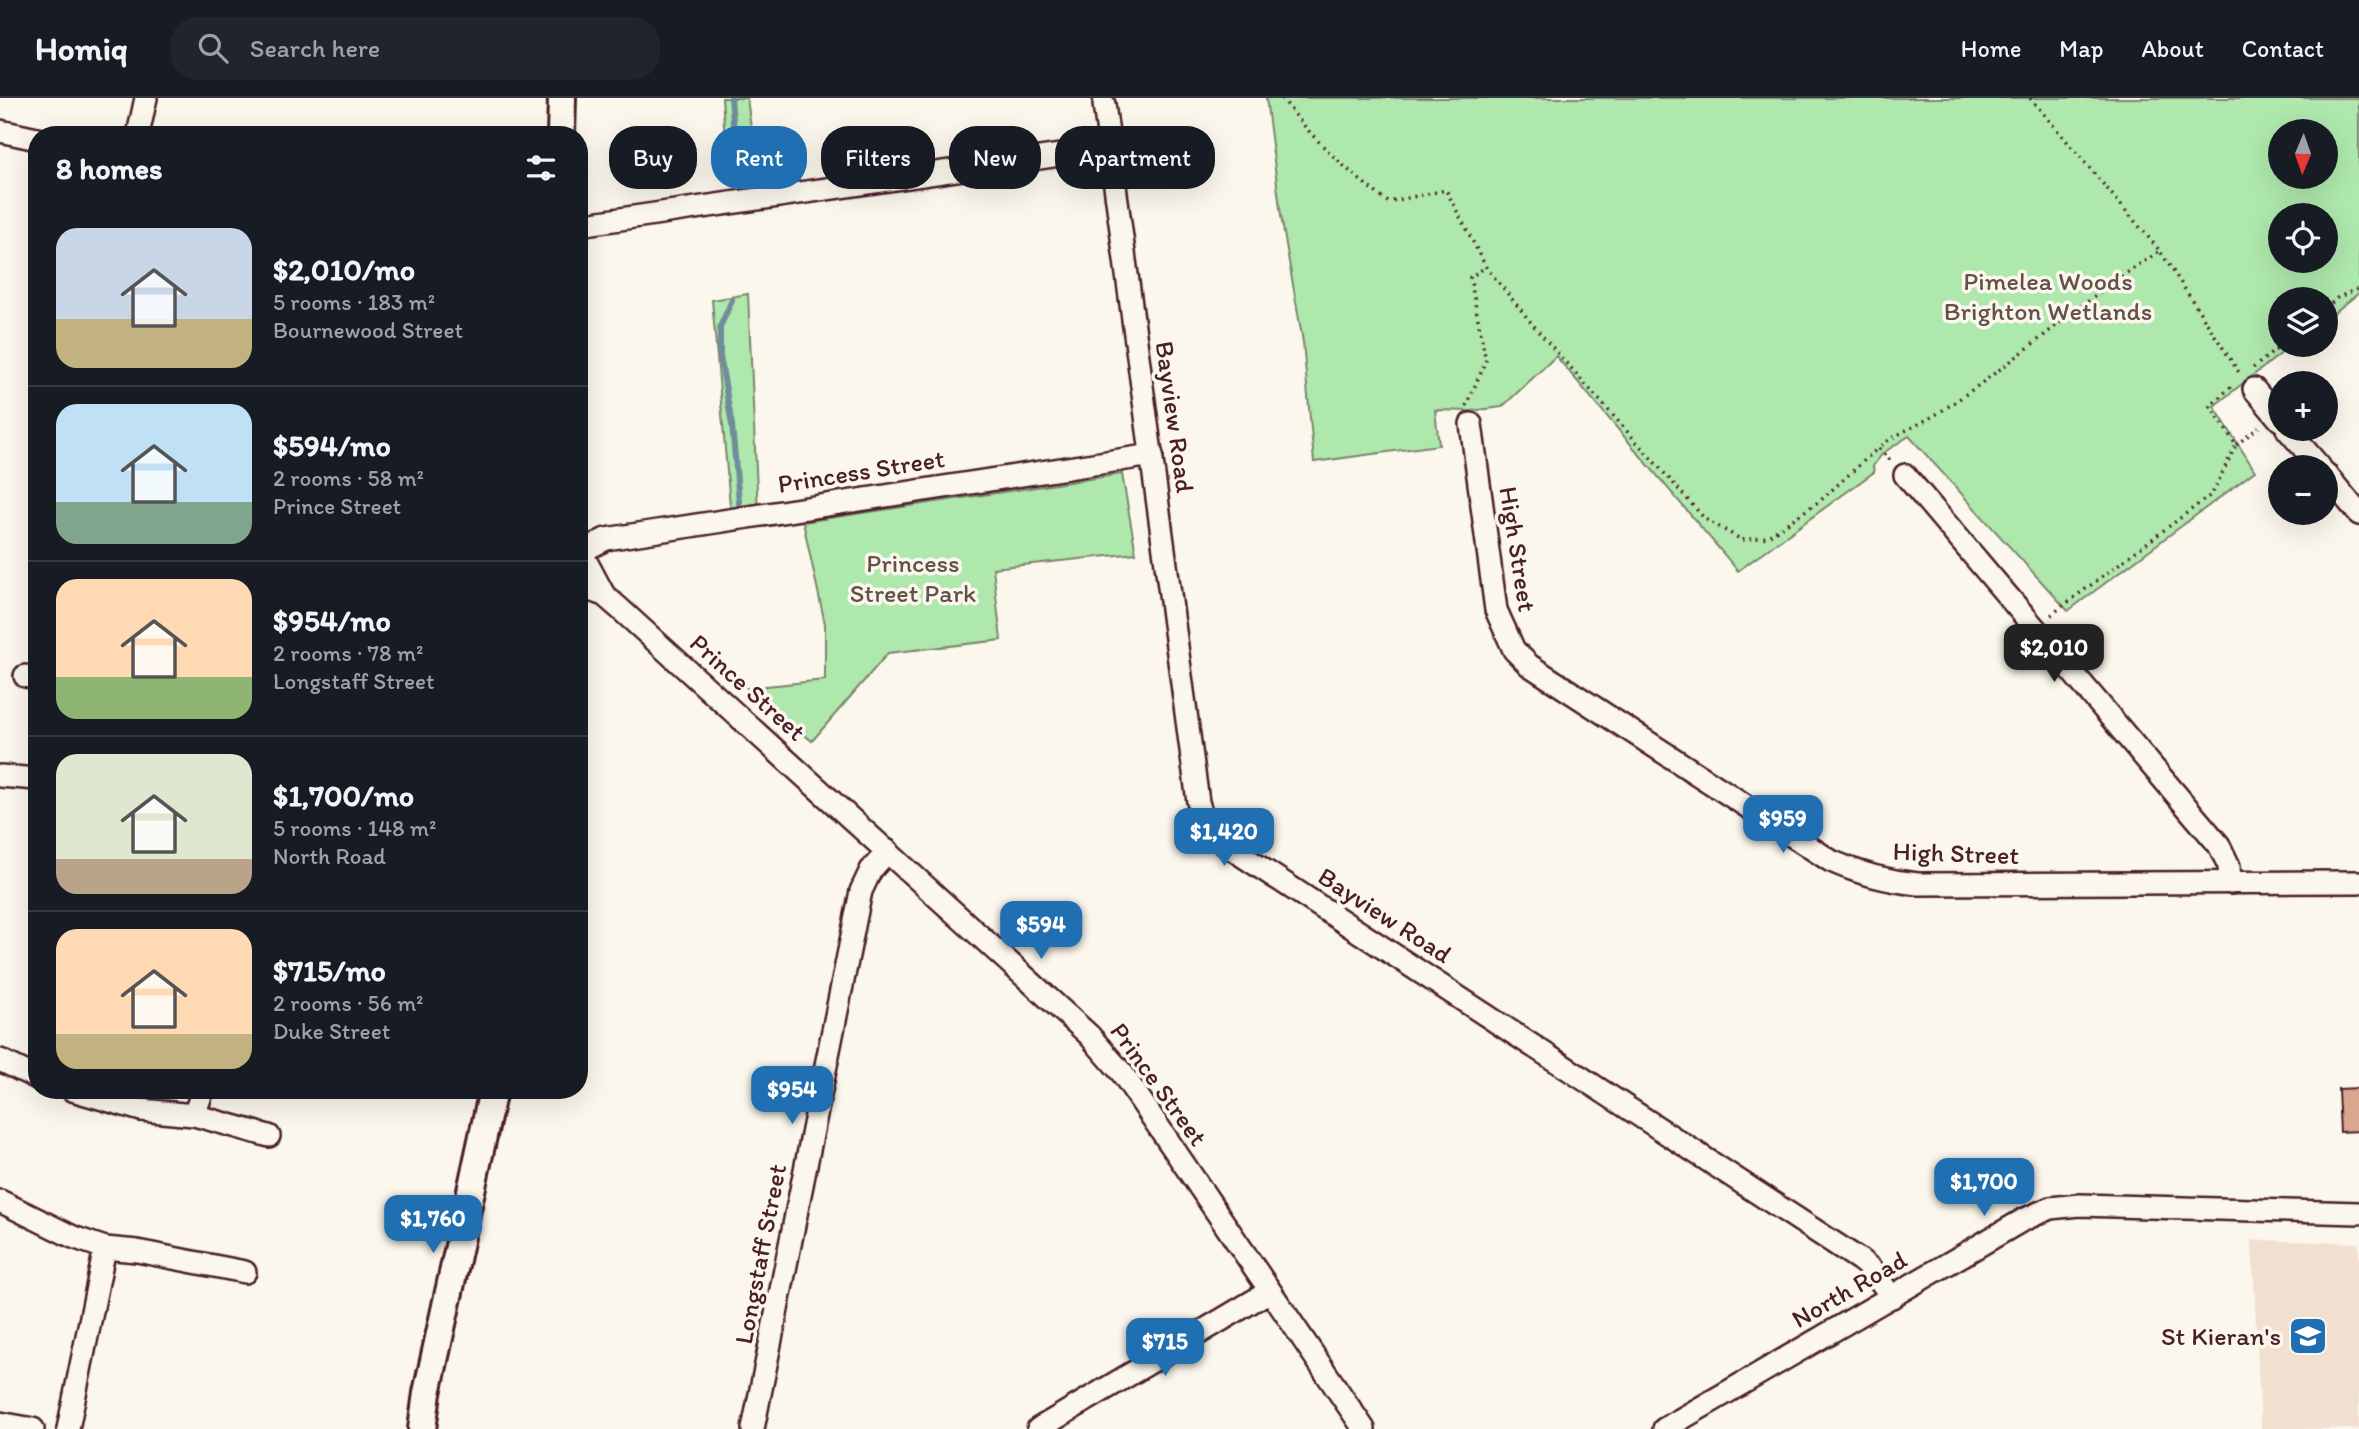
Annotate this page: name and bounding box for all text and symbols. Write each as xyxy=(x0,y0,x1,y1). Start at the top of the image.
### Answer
search box xyxy=(170,17,660,80)
text: Homiq xyxy=(35,29,128,68)
icon: search xyxy=(194,29,232,67)
text: Search here xyxy=(250,32,380,64)
text: Home xyxy=(1961,34,2021,63)
text: Map xyxy=(2059,34,2103,63)
text: About xyxy=(2141,34,2204,63)
text: Contact xyxy=(2242,34,2324,63)
north arrow xyxy=(2268,119,2338,189)
map controls xyxy=(2268,119,2338,525)
chip: Buy xyxy=(609,126,697,189)
chip: Rent xyxy=(711,126,807,189)
chip: Filters xyxy=(821,126,935,189)
chip: New xyxy=(949,126,1041,189)
chip: Apartment xyxy=(1055,126,1215,189)
icon: filters xyxy=(522,149,560,187)
text: 8 homes xyxy=(56,150,163,187)
button: locate xyxy=(2268,203,2338,273)
text: $2,010/mo xyxy=(273,251,415,288)
icon: home xyxy=(112,256,196,340)
park label: Pimelea Woods Brighton Wetlands xyxy=(1944,265,2152,327)
button: layers xyxy=(2268,287,2338,357)
text: 5 rooms · 183 m² xyxy=(273,288,435,316)
text: Bournewood Street xyxy=(273,316,463,344)
street label: Bayview Road xyxy=(1149,339,1202,496)
button: + xyxy=(2268,371,2338,441)
text: $594/mo xyxy=(273,427,391,464)
icon: home xyxy=(112,432,196,516)
street label: Princess Street xyxy=(775,442,947,500)
button: − xyxy=(2268,455,2338,525)
text: 2 rooms · 58 m² xyxy=(273,464,424,492)
street label: High Street xyxy=(1492,484,1544,614)
text: Prince Street xyxy=(273,492,401,520)
park label: Princess Street Park xyxy=(850,547,976,609)
text: $954/mo xyxy=(273,602,391,639)
icon: home xyxy=(112,607,196,691)
pin: $2,010 xyxy=(1997,624,2111,684)
street label: Prince Street xyxy=(683,627,813,748)
text: $2,010 xyxy=(2020,633,2088,661)
text: 2 rooms · 78 m² xyxy=(273,639,423,667)
text: Longstaff Street xyxy=(273,667,435,695)
text: $1,700/mo xyxy=(273,777,414,814)
icon: home xyxy=(112,782,196,866)
pin: $959 xyxy=(1742,796,1824,855)
text: $959 xyxy=(1759,804,1807,832)
pin: $1,420 xyxy=(1167,808,1281,868)
text: 5 rooms · 148 m² xyxy=(273,814,436,842)
text: $1,420 xyxy=(1190,817,1258,845)
street label: High Street xyxy=(1892,835,2020,871)
text: North Road xyxy=(273,842,386,870)
street label: Bayview Road xyxy=(1312,860,1458,970)
pin: $594 xyxy=(1000,902,1082,961)
text: $594 xyxy=(1016,910,1066,938)
text: $715/mo xyxy=(273,952,386,989)
icon: home xyxy=(112,957,196,1041)
text: 2 rooms · 56 m² xyxy=(273,989,424,1017)
street label: Prince Street xyxy=(1103,1016,1215,1152)
text: Duke Street xyxy=(273,1017,390,1045)
pin: $954 xyxy=(751,1066,833,1126)
text: $954 xyxy=(767,1075,817,1103)
pin: $1,700 xyxy=(1927,1158,2041,1218)
street label: Longstaff Street xyxy=(727,1161,793,1347)
text: $1,700 xyxy=(1950,1167,2018,1195)
pin: $1,760 xyxy=(376,1196,490,1255)
text: $1,760 xyxy=(400,1204,466,1232)
street label: North Road xyxy=(1786,1243,1913,1335)
school or university icon: St Kieran's xyxy=(2287,1315,2329,1357)
pin: $715 xyxy=(1124,1318,1206,1378)
place label: St Kieran's xyxy=(2161,1320,2281,1352)
text: $715 xyxy=(1142,1327,1188,1355)

